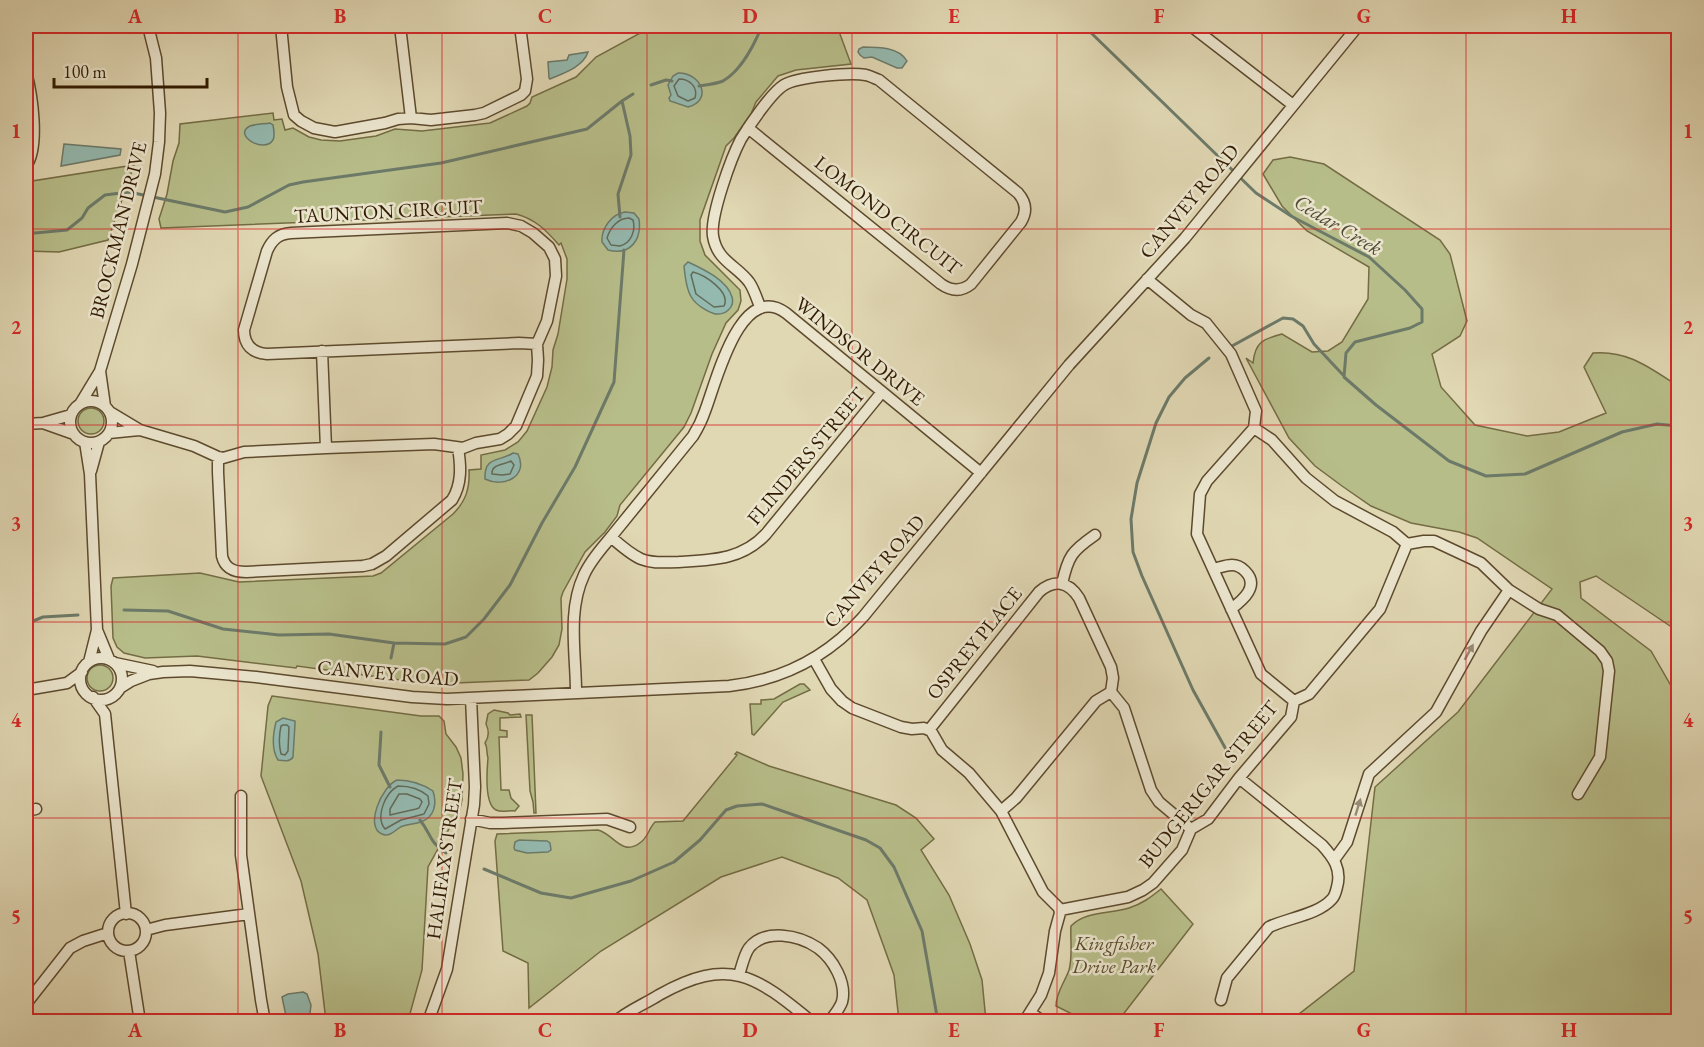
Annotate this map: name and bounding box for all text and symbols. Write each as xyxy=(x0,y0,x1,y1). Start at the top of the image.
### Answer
text: A xyxy=(127,3,143,29)
text: B xyxy=(334,3,346,29)
text: C xyxy=(538,3,552,29)
text: D xyxy=(742,3,758,29)
text: E xyxy=(948,3,960,29)
text: F xyxy=(1154,3,1165,29)
text: G xyxy=(1357,3,1371,29)
text: H xyxy=(1561,3,1577,29)
scale bar xyxy=(54,51,207,89)
text: 100 m xyxy=(63,60,107,83)
text: 1 xyxy=(11,118,21,144)
text: 1 xyxy=(1683,118,1693,144)
street label: CANVEY ROAD xyxy=(1133,138,1245,264)
street label: BROCKMAN DRIVE xyxy=(83,139,153,321)
street label: LOMOND CIRCUIT xyxy=(809,149,967,281)
water label: Cedar Creek xyxy=(1289,188,1388,262)
street label: TAUNTON CIRCUIT xyxy=(293,193,483,229)
street label: WINDSOR DRIVE xyxy=(790,291,930,411)
text: 2 xyxy=(11,314,22,340)
text: 2 xyxy=(1683,314,1694,340)
street label: FLINDERS STREET xyxy=(741,382,871,530)
street label: CANVEY ROAD xyxy=(818,509,930,633)
text: 3 xyxy=(11,510,21,536)
text: 3 xyxy=(1683,510,1693,536)
street label: OSPREY PLACE xyxy=(920,581,1028,705)
one-way arrow xyxy=(1464,644,1474,661)
street label: CANVEY ROAD xyxy=(316,654,460,692)
street label: BUDGERIGAR STREET xyxy=(1132,694,1284,873)
text: 4 xyxy=(11,707,22,733)
text: 4 xyxy=(1683,707,1694,733)
street label: HALIFAX STREET xyxy=(420,776,468,941)
one-way arrow xyxy=(1354,798,1363,816)
text: 5 xyxy=(11,903,21,929)
text: 5 xyxy=(1683,903,1693,929)
park label: Kingfisher Drive Park xyxy=(1071,930,1156,979)
text: A xyxy=(127,1017,143,1043)
text: B xyxy=(334,1017,346,1043)
text: C xyxy=(538,1017,552,1043)
text: D xyxy=(742,1017,758,1043)
text: E xyxy=(948,1017,960,1043)
text: F xyxy=(1154,1017,1165,1043)
text: G xyxy=(1357,1017,1371,1043)
text: H xyxy=(1561,1017,1577,1043)

